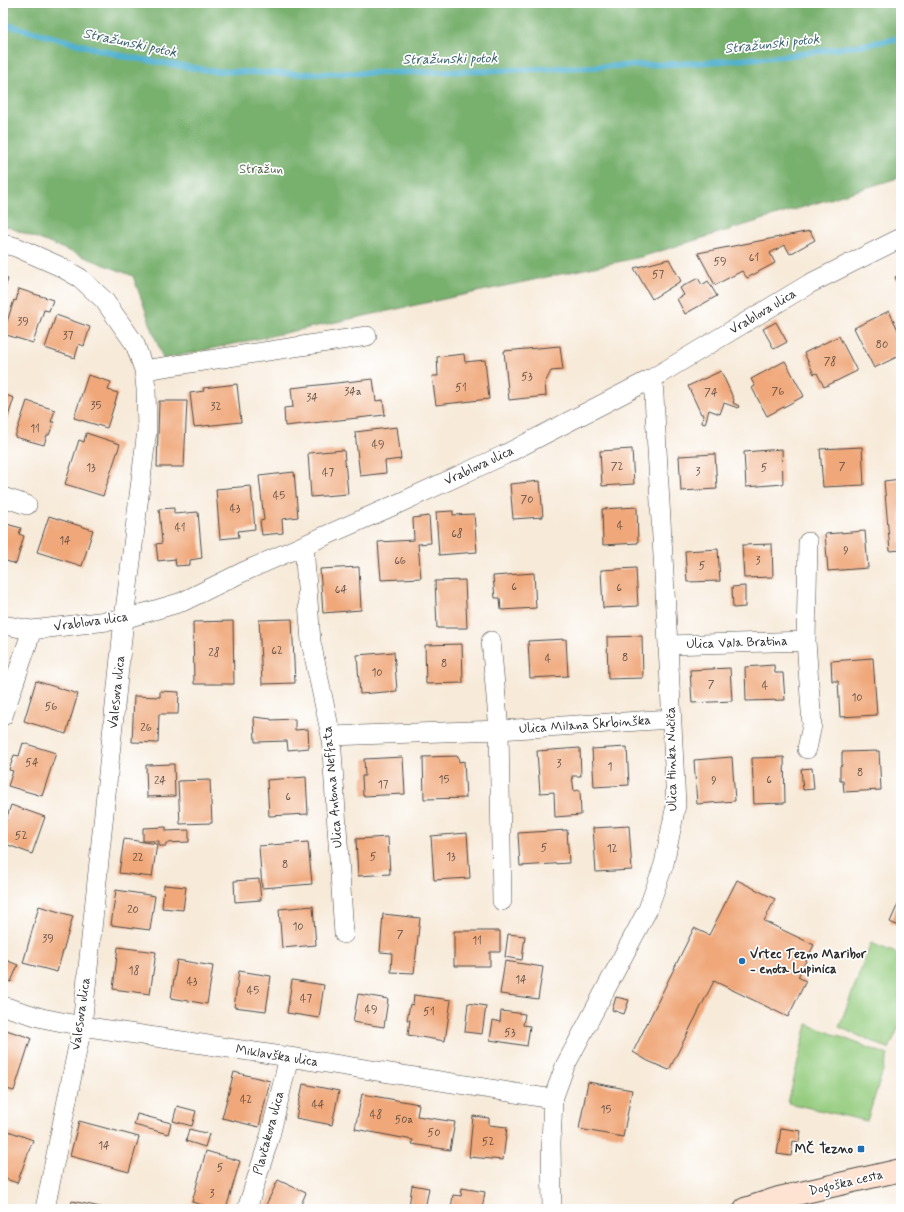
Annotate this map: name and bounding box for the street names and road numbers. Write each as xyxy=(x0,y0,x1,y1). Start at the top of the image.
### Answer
street label: Vrablova ulica xyxy=(726,285,800,339)
street label: Vrablova ulica xyxy=(441,442,517,490)
street label: Vrablova ulica xyxy=(53,608,130,636)
street label: Ulica Vala Bratina xyxy=(686,633,788,653)
street label: Valesova ulica xyxy=(105,654,129,729)
street label: Ulica Hinka Nučiča xyxy=(663,706,681,812)
street label: Ulica Milana Skrbinška xyxy=(518,712,652,738)
street label: Ulica Antona Neffata xyxy=(319,725,347,849)
street label: Valesova ulica xyxy=(67,976,95,1052)
street label: Miklavška ulica xyxy=(234,1041,320,1071)
street label: Plavčakova ulica xyxy=(250,1089,288,1177)
street label: Dogoška cesta xyxy=(807,1166,886,1202)

